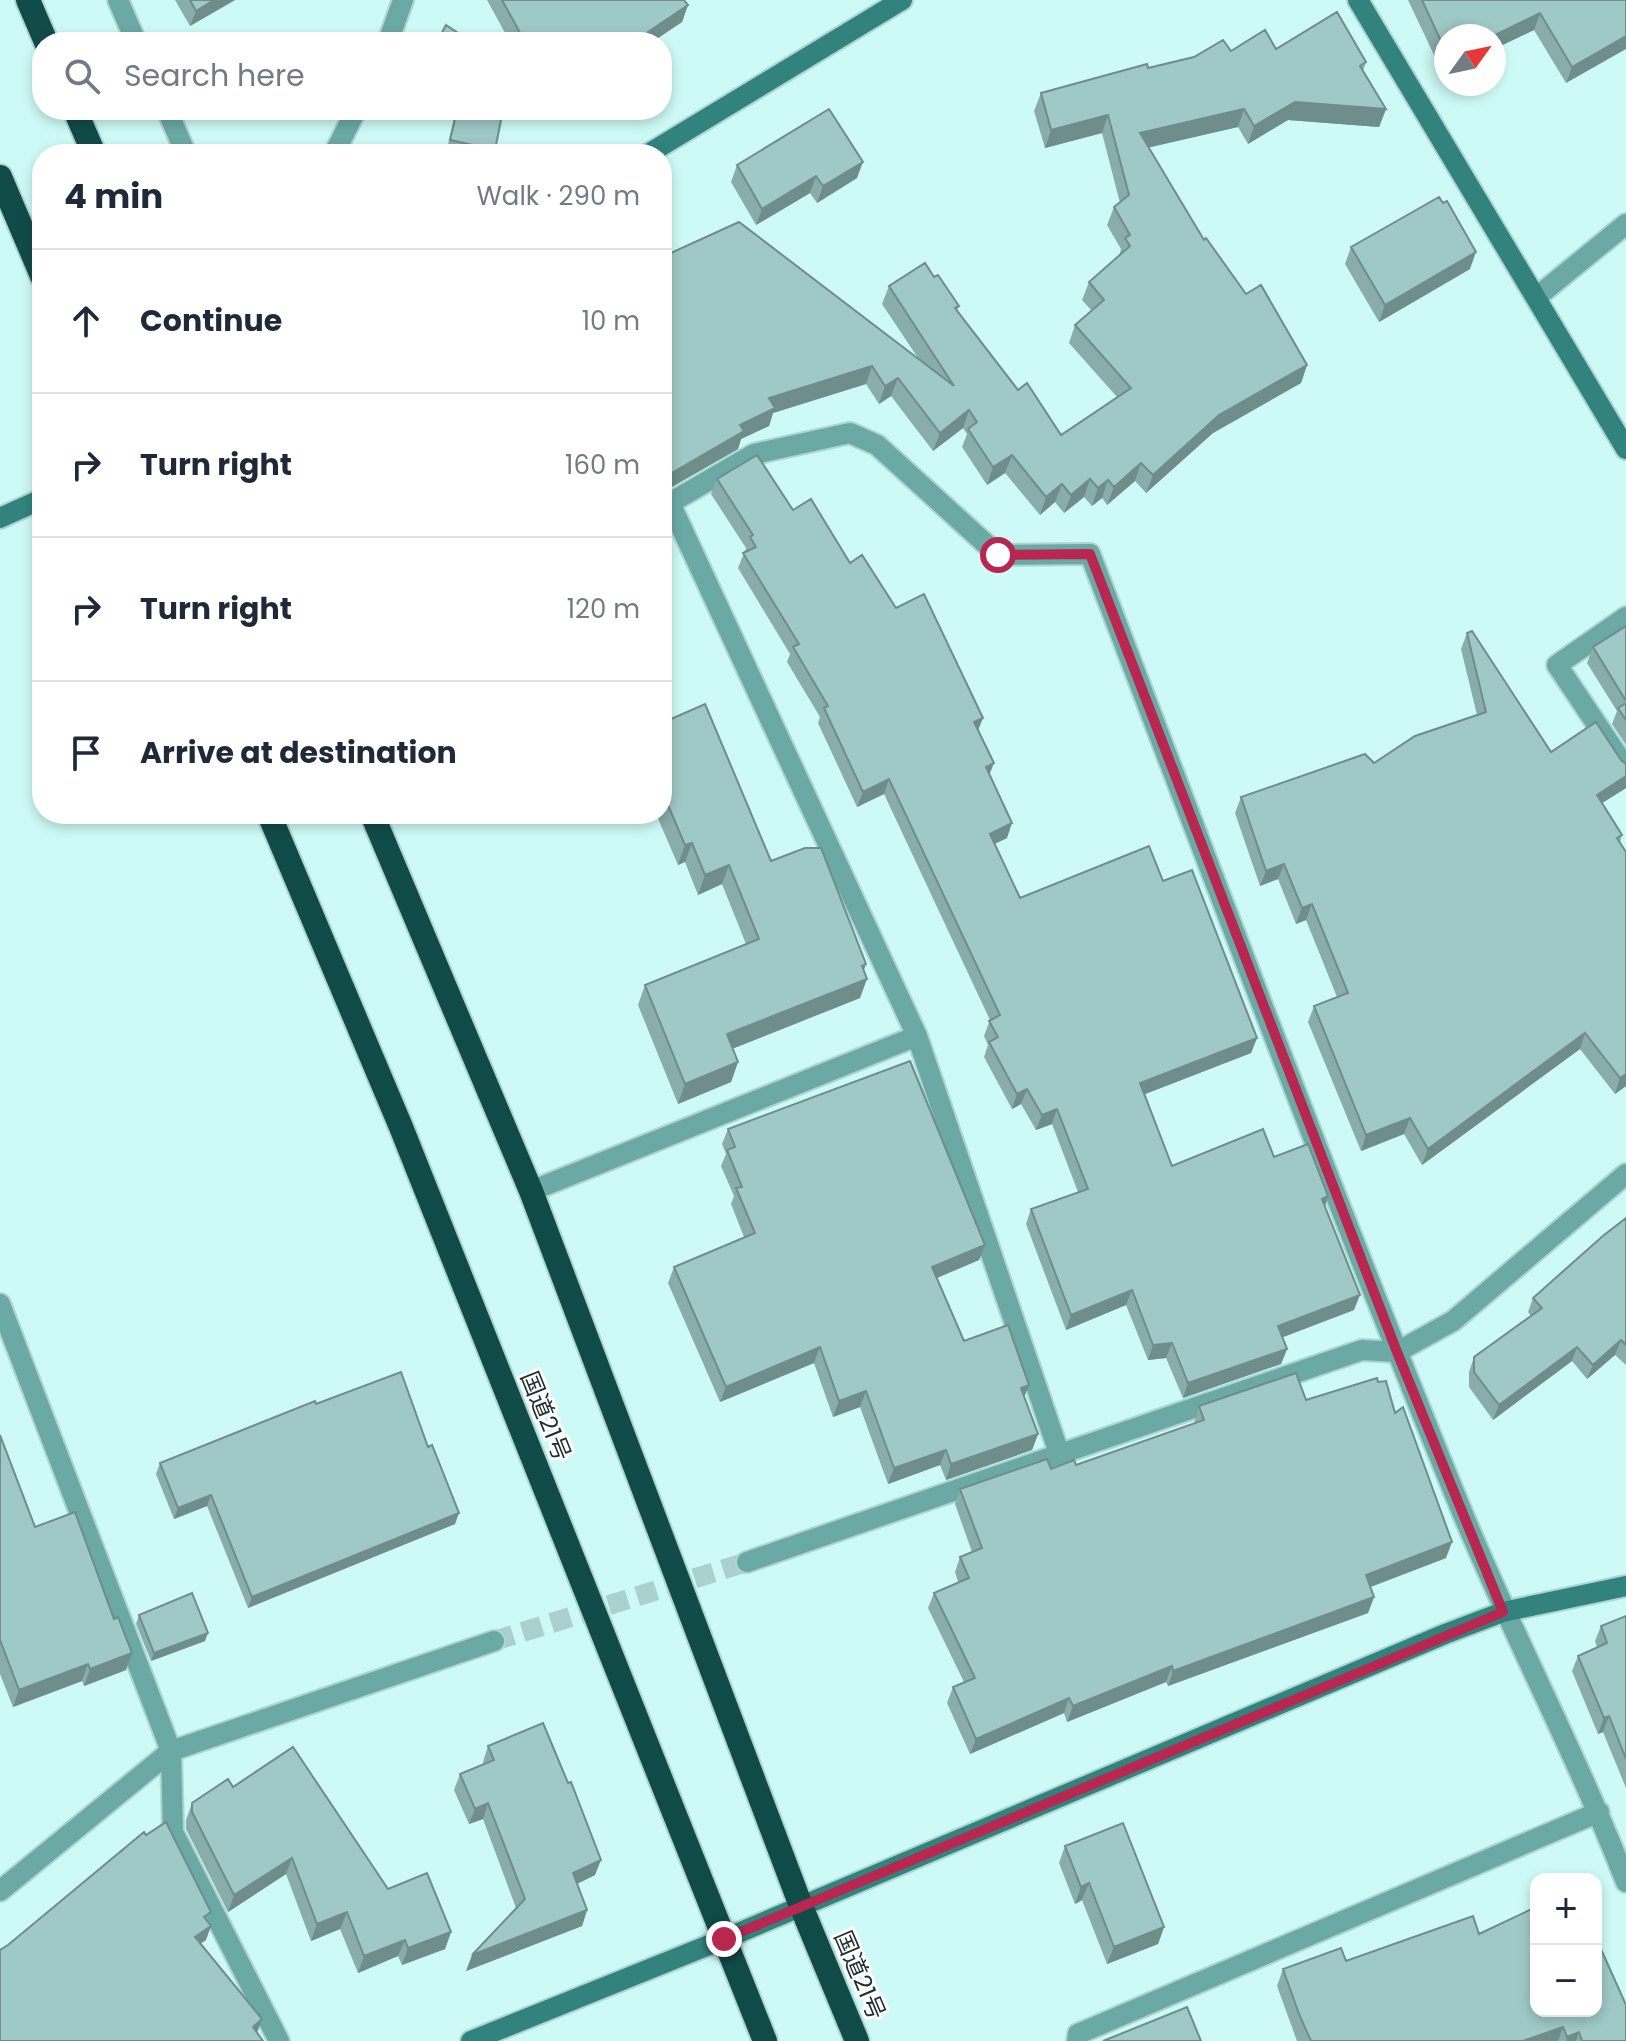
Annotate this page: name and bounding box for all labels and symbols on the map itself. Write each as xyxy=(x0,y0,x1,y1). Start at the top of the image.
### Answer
north arrow xyxy=(1434,24,1506,96)
route start xyxy=(980,537,1016,573)
street label: 国道21号 xyxy=(513,1366,579,1466)
route end xyxy=(706,1921,742,1957)
street label: 国道21号 xyxy=(827,1926,893,2024)

